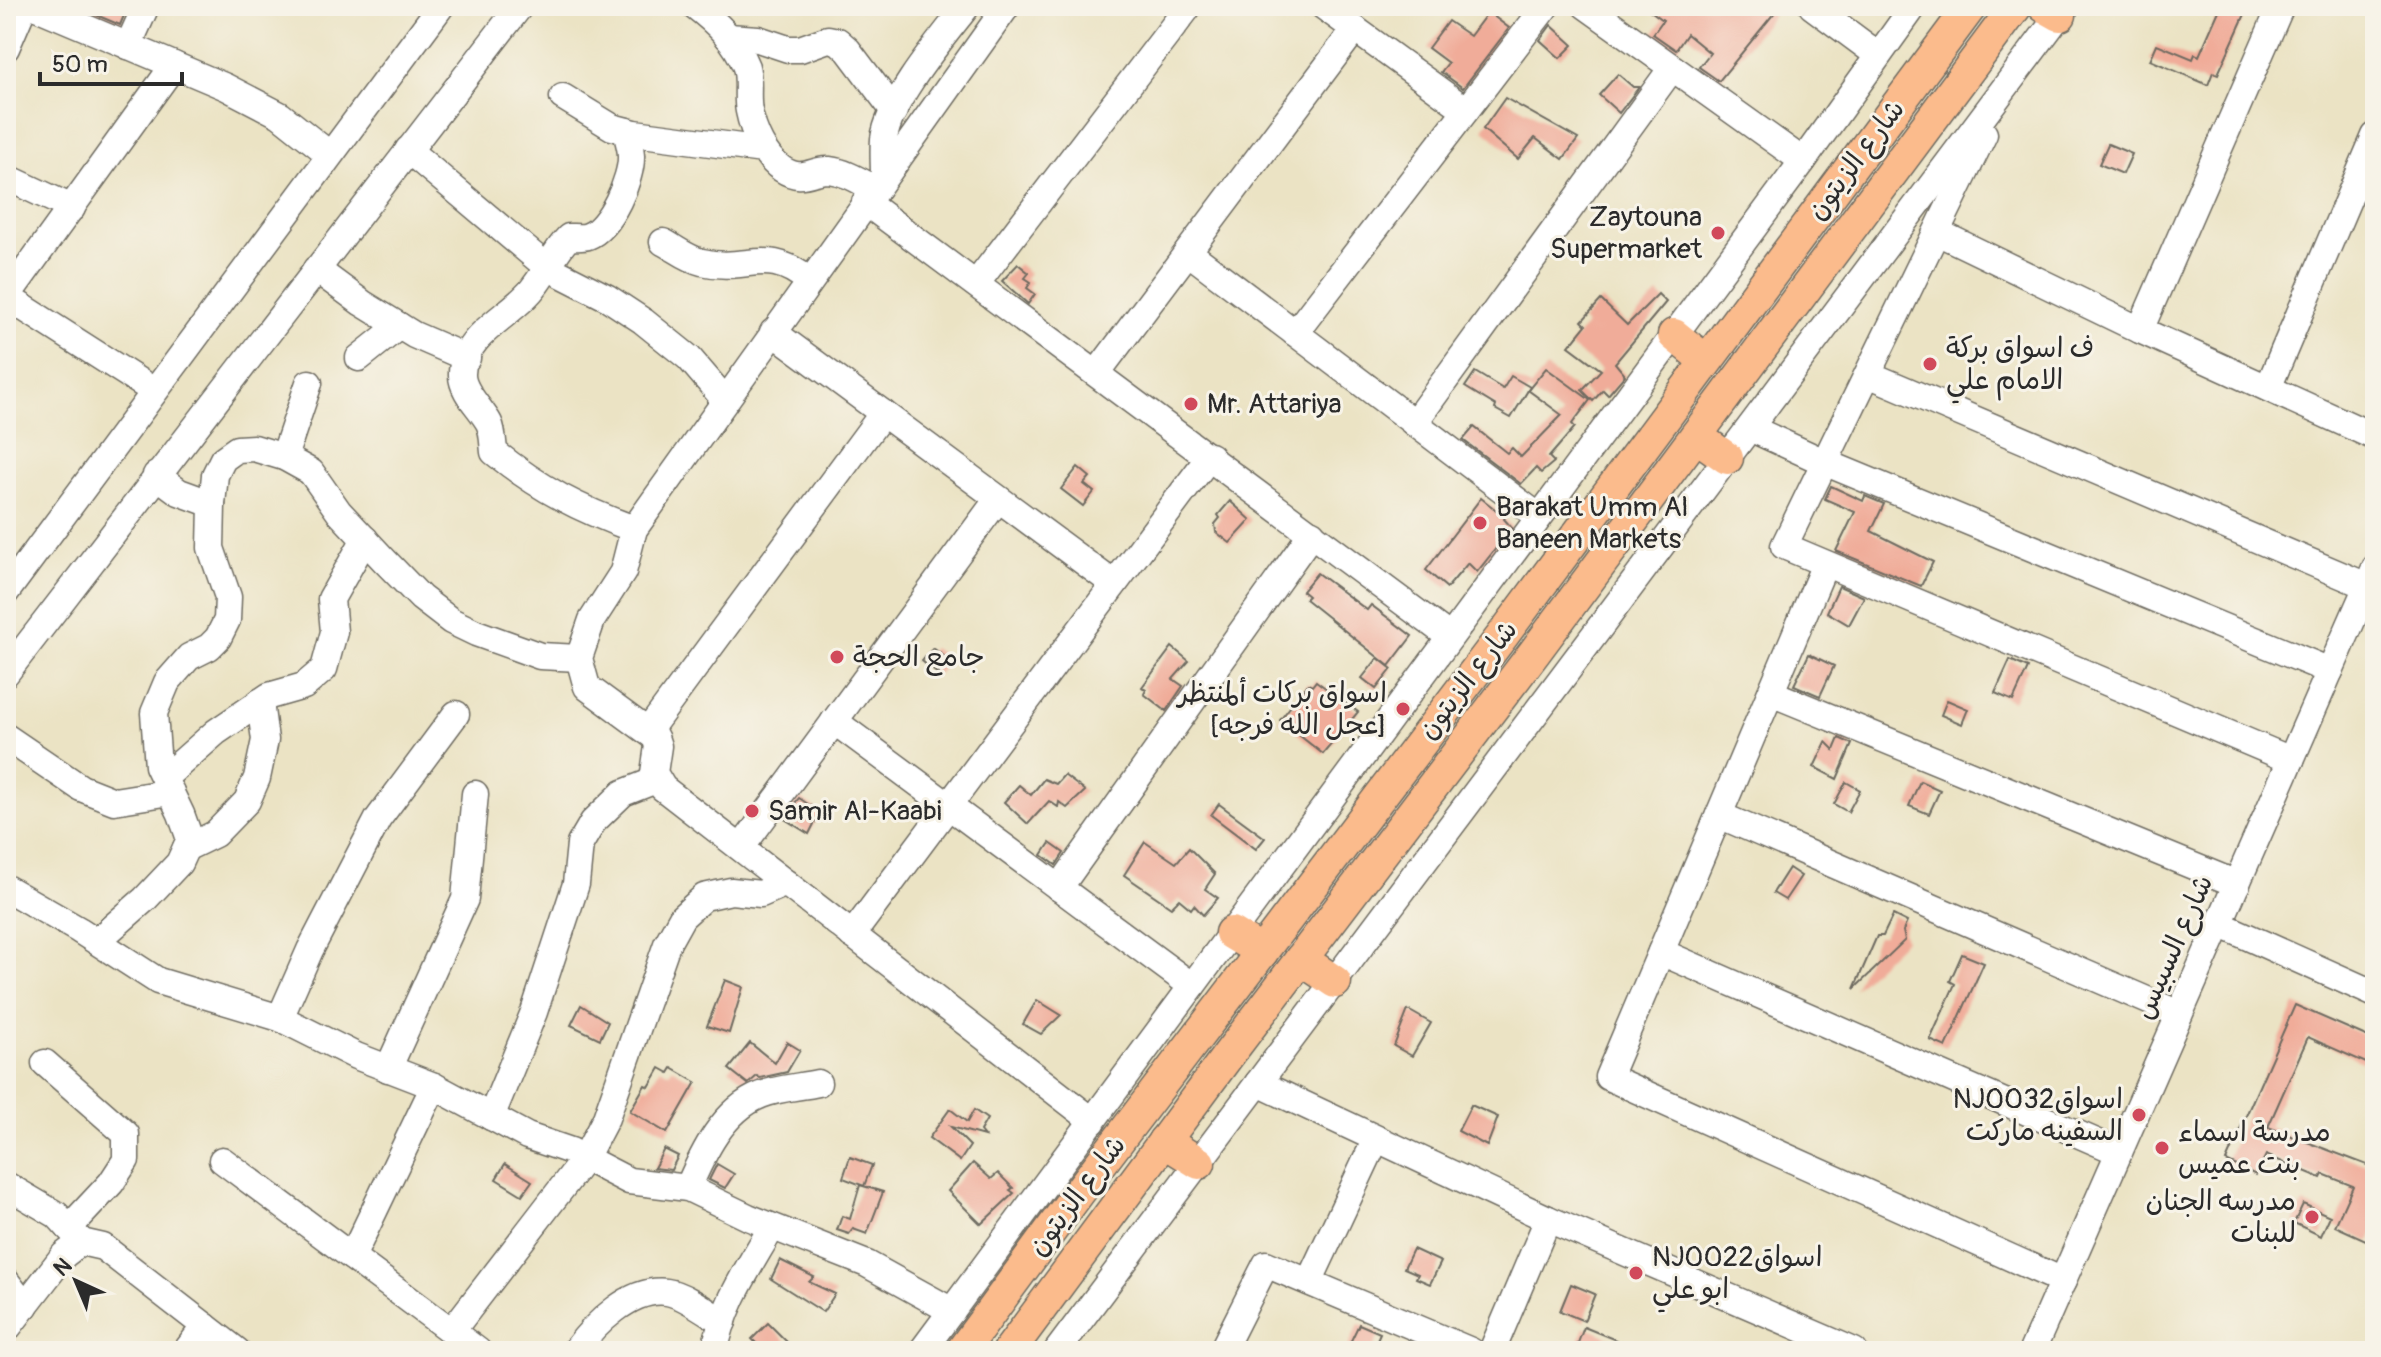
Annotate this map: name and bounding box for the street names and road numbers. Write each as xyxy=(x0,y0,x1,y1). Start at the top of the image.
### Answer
street label: شارع الزيتون xyxy=(1799,93,1913,228)
street label: شارع الزيتون xyxy=(1411,613,1526,747)
street label: شارع السبيس xyxy=(2127,869,2222,1025)
street label: شارع الزيتون xyxy=(1020,1129,1134,1264)

